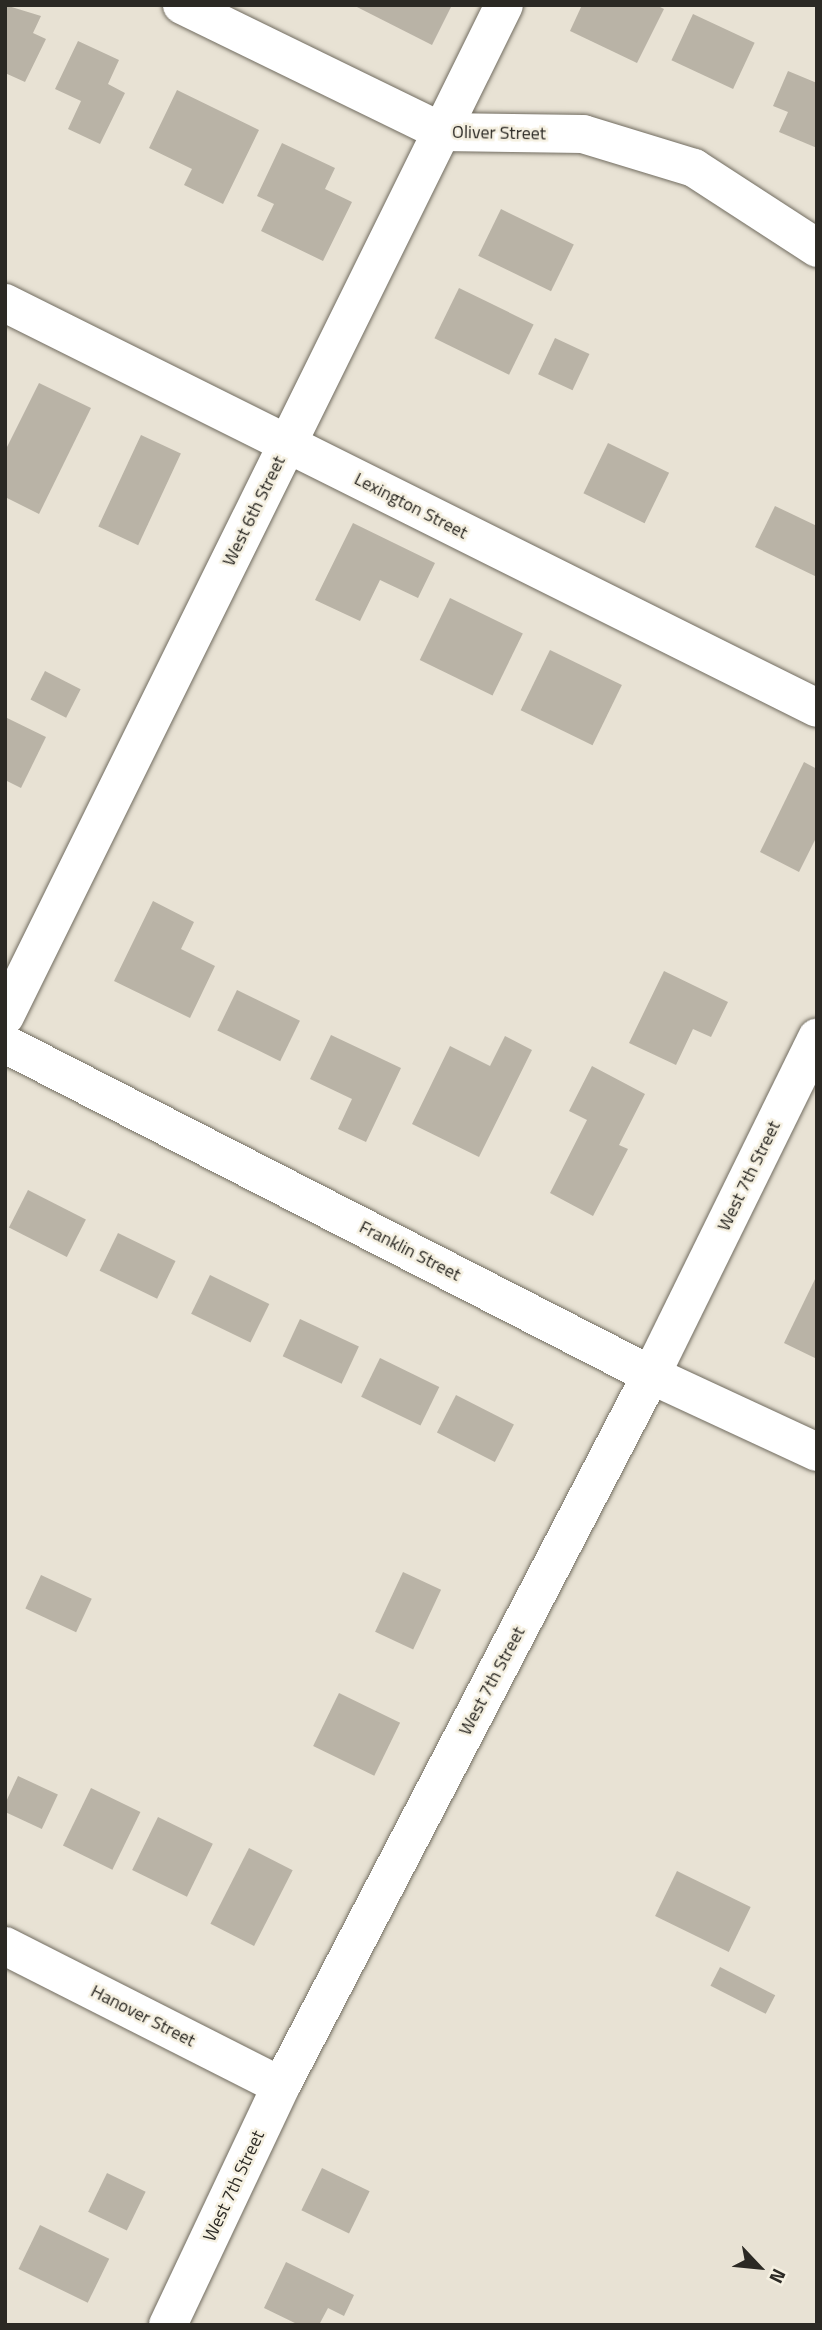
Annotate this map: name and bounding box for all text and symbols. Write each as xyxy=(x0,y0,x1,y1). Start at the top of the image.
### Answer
street label: Oliver Street xyxy=(452,121,546,145)
street label: West 6th Street xyxy=(218,452,290,570)
street label: Lexington Street xyxy=(351,468,471,544)
street label: West 7th Street xyxy=(713,1117,785,1235)
street label: Franklin Street xyxy=(356,1216,464,1286)
street label: West 7th Street xyxy=(454,1623,530,1739)
street label: Hanover Street xyxy=(87,1980,199,2052)
street label: West 7th Street xyxy=(199,2127,269,2245)
north arrow xyxy=(724,2232,794,2302)
text: N xyxy=(762,2264,794,2289)

